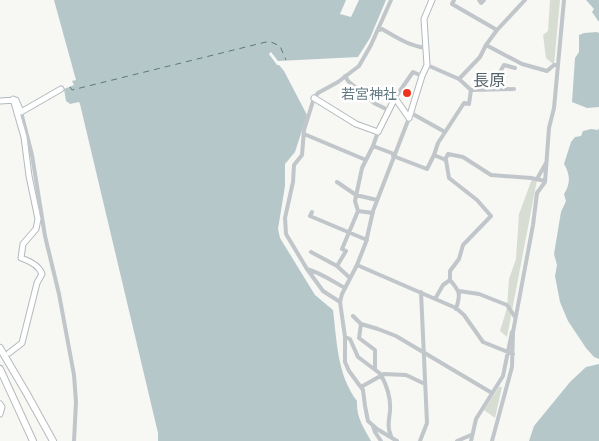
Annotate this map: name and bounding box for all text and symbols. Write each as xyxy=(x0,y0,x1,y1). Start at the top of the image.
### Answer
district label: 長原 xyxy=(473,68,505,92)
place label: 若宮神社 xyxy=(341,83,397,104)
marker: 若宮神社 xyxy=(401,87,413,99)

